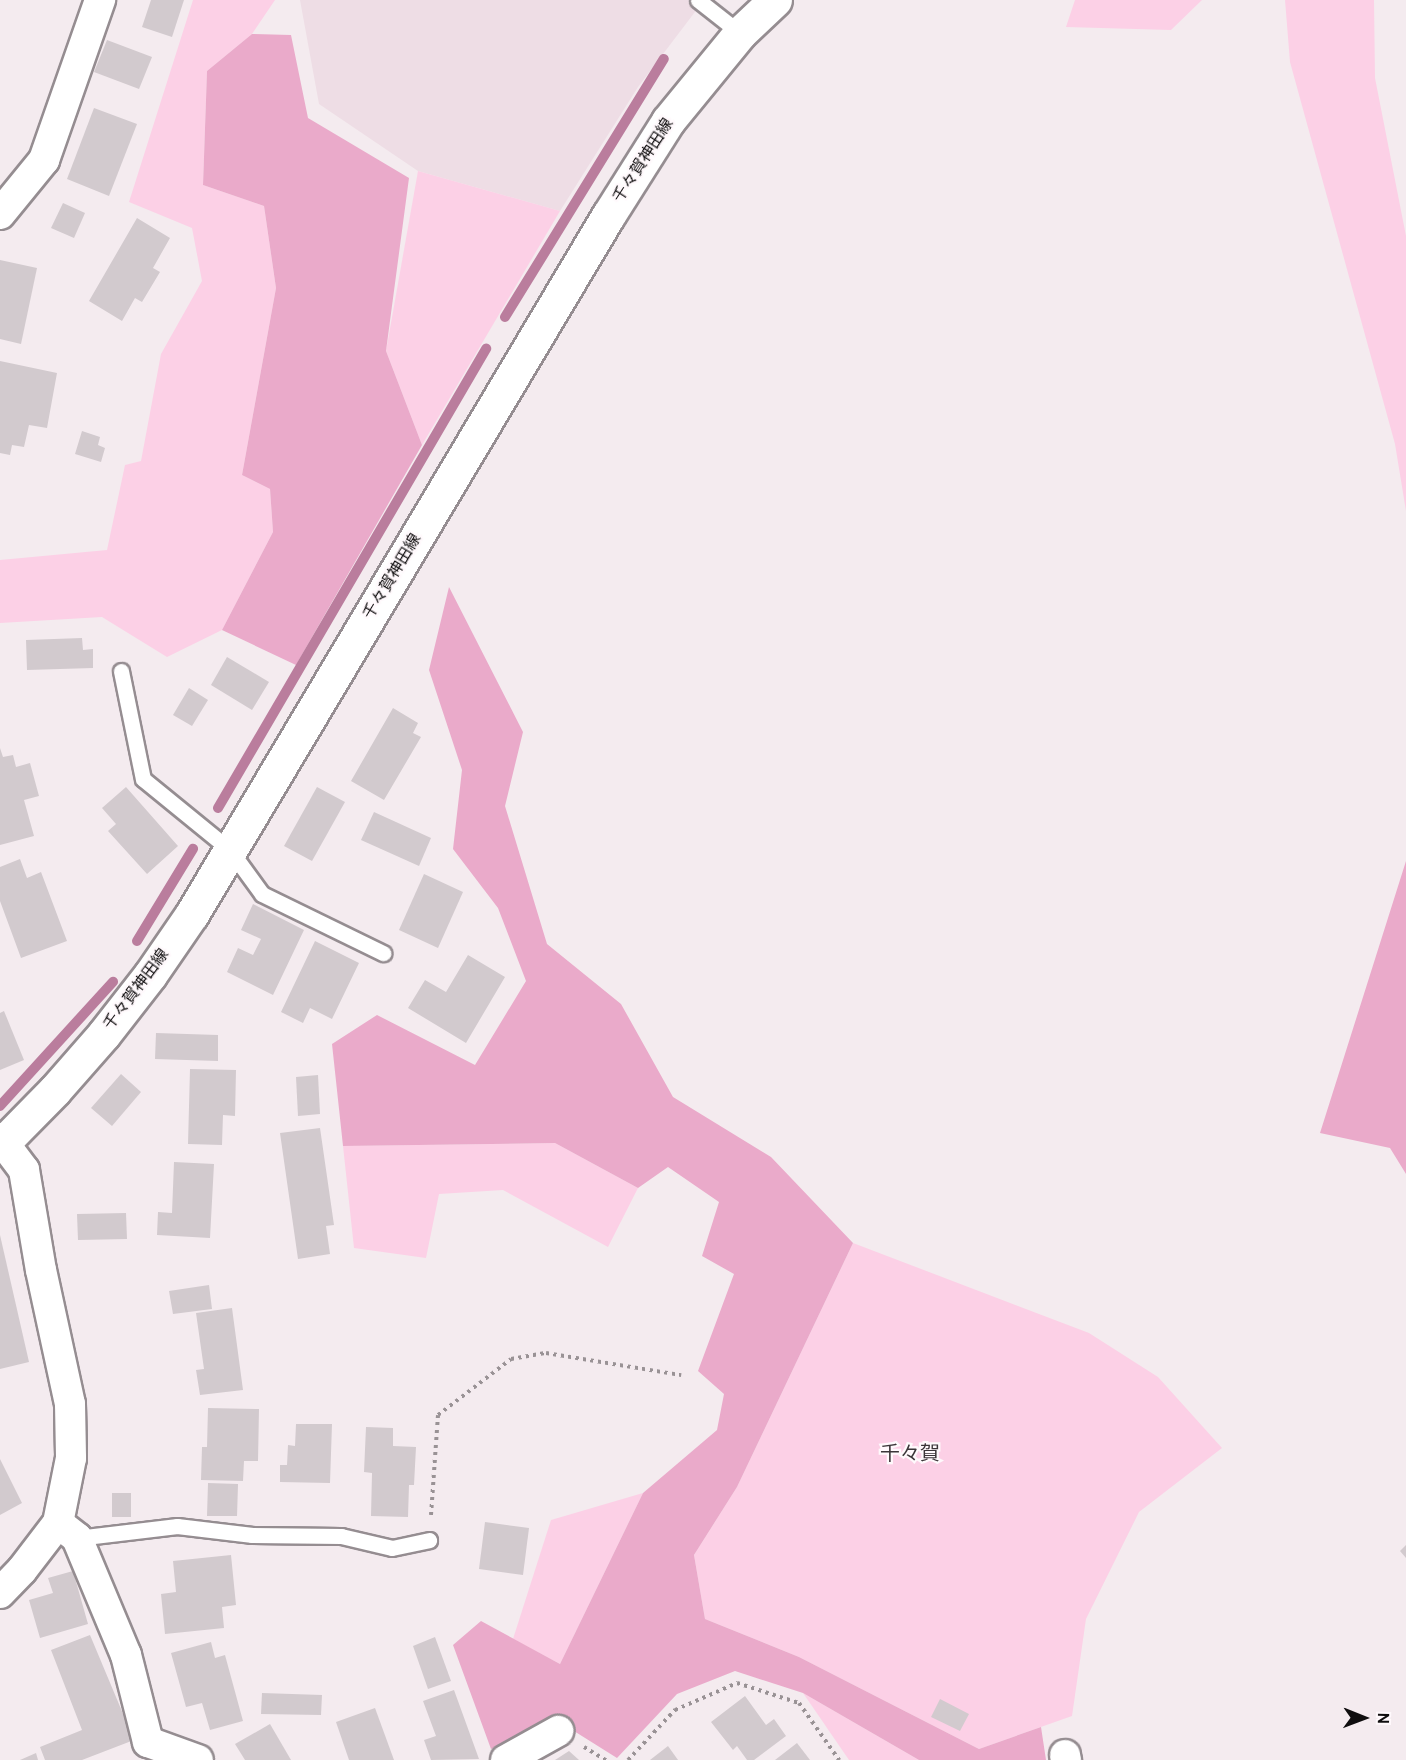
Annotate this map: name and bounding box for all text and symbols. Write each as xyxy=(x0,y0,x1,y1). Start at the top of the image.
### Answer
street label: 千々賀神田線 xyxy=(610,116,678,206)
street label: 千々賀神田線 xyxy=(360,531,426,623)
street label: 千々賀神田線 xyxy=(100,946,174,1034)
district label: 千々賀 xyxy=(880,1443,940,1467)
north arrow xyxy=(1334,1688,1394,1748)
text: N xyxy=(1372,1712,1392,1724)

